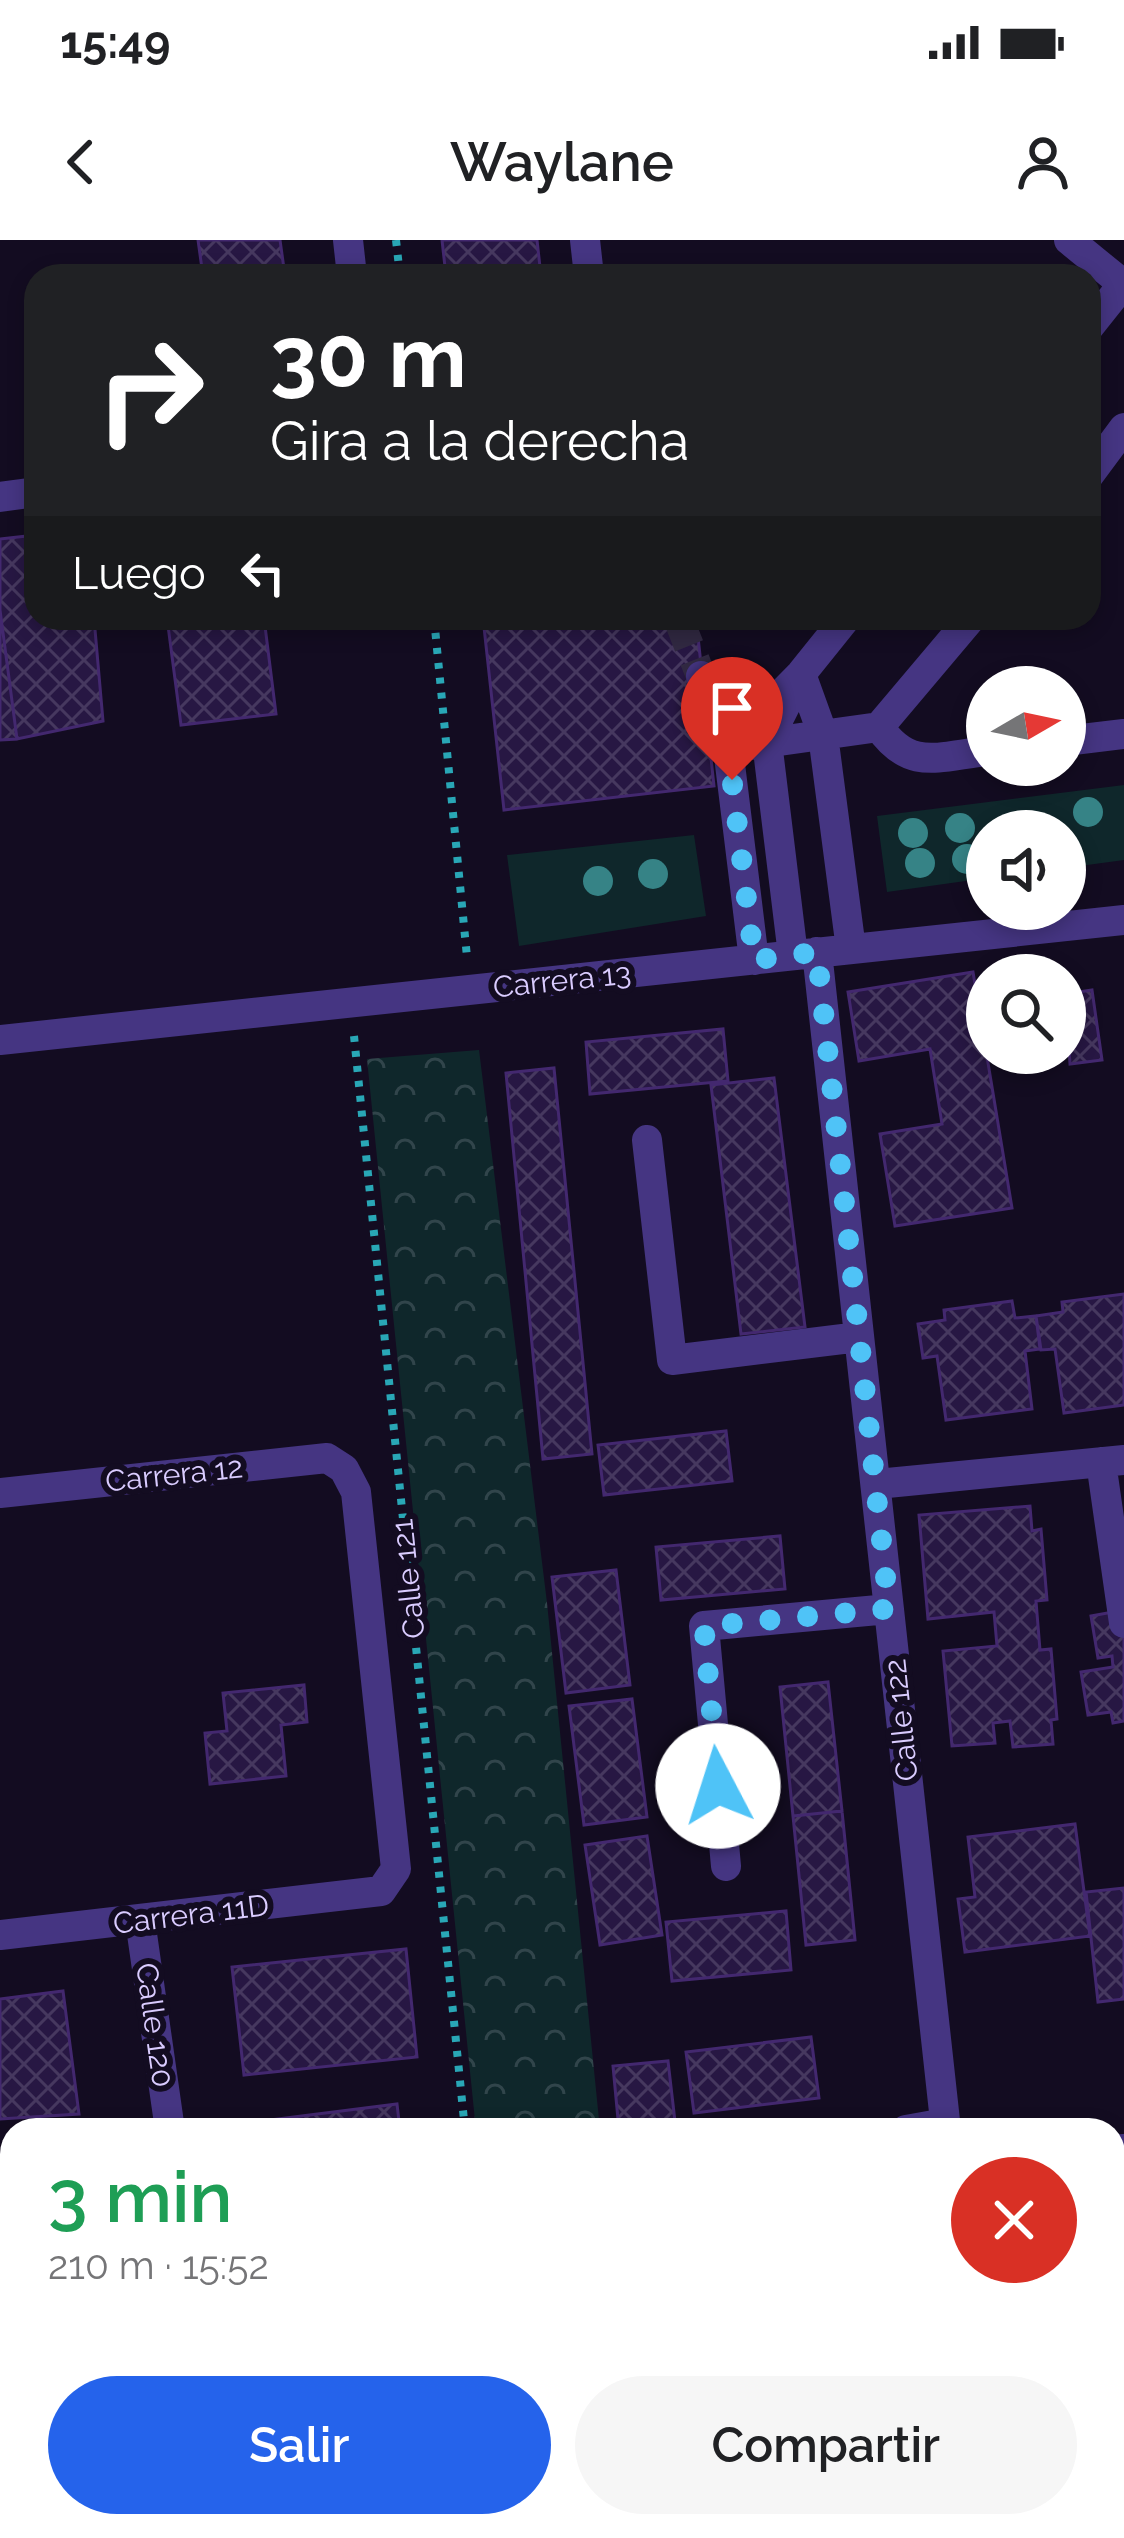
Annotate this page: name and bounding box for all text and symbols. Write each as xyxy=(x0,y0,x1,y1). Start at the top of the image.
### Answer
text: 15:49 xyxy=(60,16,170,69)
icon: back xyxy=(48,129,114,195)
icon: person xyxy=(1010,129,1076,195)
text: Waylane xyxy=(450,130,674,194)
text: 30 m xyxy=(270,308,467,407)
icon: right xyxy=(72,312,228,468)
text: Gira a la derecha xyxy=(270,409,689,473)
icon: left xyxy=(230,540,296,606)
text: Luego xyxy=(72,547,206,600)
pin xyxy=(681,657,783,780)
north arrow xyxy=(966,666,1086,786)
map controls xyxy=(966,666,1086,1074)
icon: arrive xyxy=(699,675,765,741)
button: sound xyxy=(966,810,1086,930)
button: search xyxy=(966,954,1086,1074)
street label: Carrera 13 xyxy=(491,955,633,1005)
street label: Carrera 12 xyxy=(104,1449,244,1499)
street label: Calle 121 xyxy=(384,1517,432,1640)
street label: Calle 122 xyxy=(877,1657,925,1783)
position arrow xyxy=(655,1723,781,1849)
street label: Carrera 11D xyxy=(111,1887,271,1941)
street label: Calle 120 xyxy=(129,1961,181,2089)
text: 3 min xyxy=(48,2154,232,2239)
button: close xyxy=(951,2157,1077,2283)
text: 210 m · 15:52 xyxy=(48,2242,269,2288)
button: Salir xyxy=(48,2376,551,2514)
button: Compartir xyxy=(575,2376,1077,2514)

